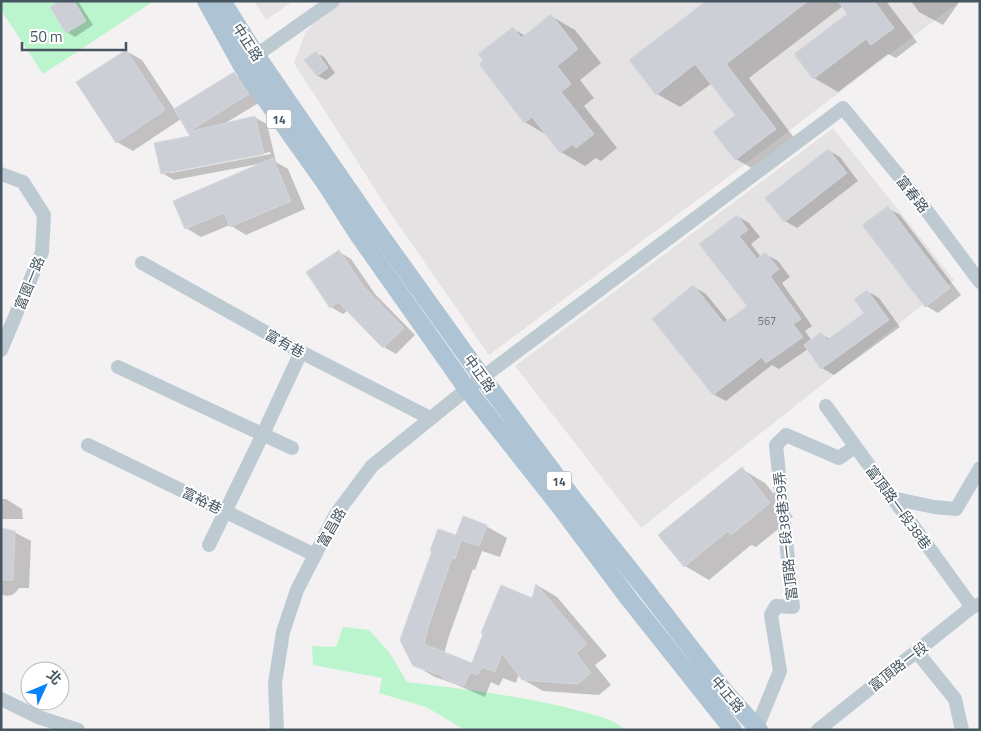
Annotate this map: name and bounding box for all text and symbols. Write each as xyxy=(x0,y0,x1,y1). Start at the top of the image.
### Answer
street label: 中正路 xyxy=(228,19,268,65)
scale bar xyxy=(22,20,126,52)
text: 50 m xyxy=(30,25,63,48)
road number: 14 xyxy=(266,110,292,128)
street label: 富春路 xyxy=(892,171,934,217)
street label: 富園一路 xyxy=(9,253,49,313)
house number: 567 xyxy=(758,313,776,329)
street label: 富有巷 xyxy=(262,324,308,362)
street label: 中正路 xyxy=(459,350,501,396)
street label: 富頂路一段38巷 xyxy=(861,461,937,553)
street label: 富頂路一段38巷39弄 xyxy=(768,471,802,601)
road number: 14 xyxy=(546,472,572,491)
street label: 富裕巷 xyxy=(179,481,225,519)
street label: 富昌路 xyxy=(311,504,351,550)
street label: 富頂路一段 xyxy=(864,636,932,696)
north arrow xyxy=(20,661,70,711)
text: 北 xyxy=(42,664,67,689)
street label: 中正路 xyxy=(706,671,750,717)

